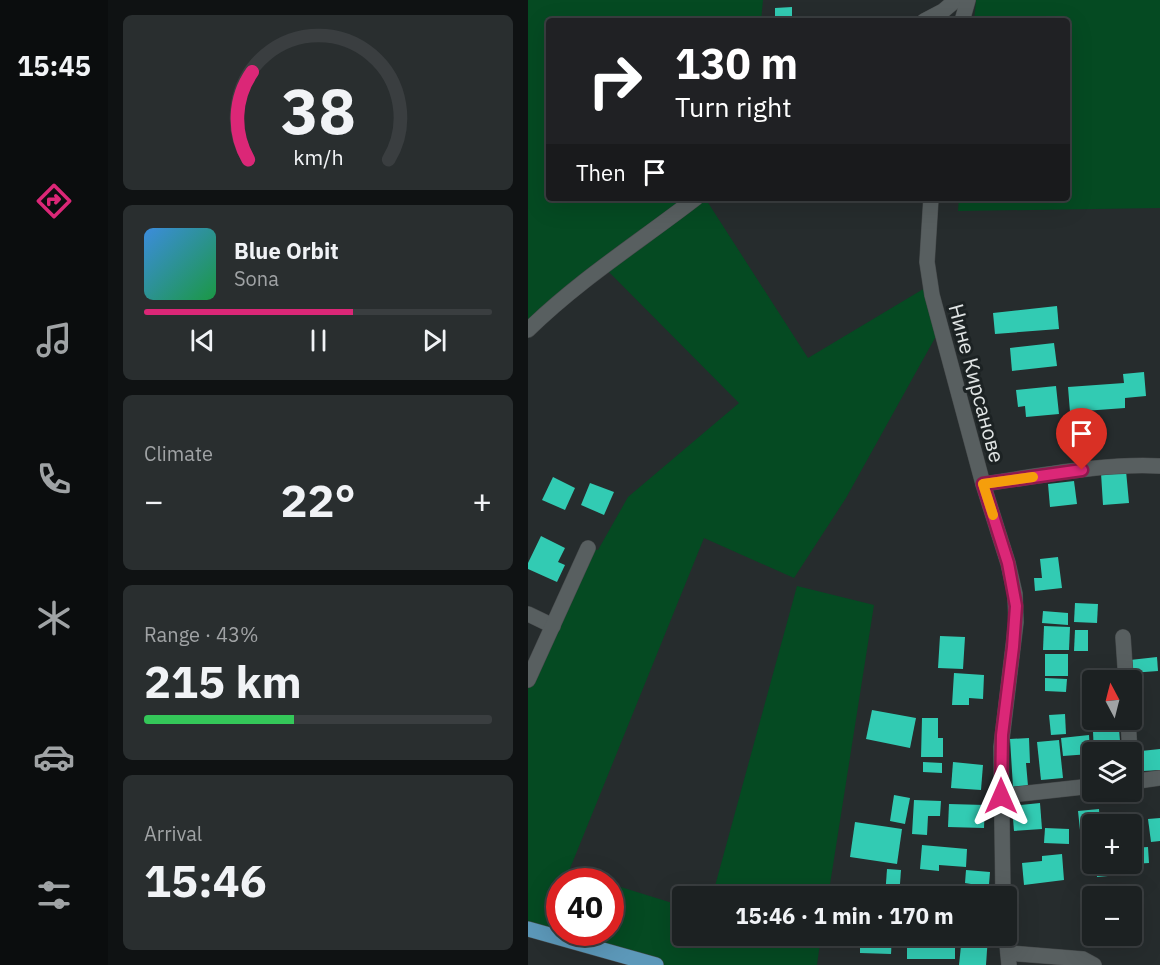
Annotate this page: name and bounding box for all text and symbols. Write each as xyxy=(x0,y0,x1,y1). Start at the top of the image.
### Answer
text: 130 m xyxy=(675,36,798,91)
icon: right xyxy=(576,42,654,120)
text: 15:45 xyxy=(17,48,91,83)
text: 38 xyxy=(281,70,355,151)
text: Turn right xyxy=(675,89,792,124)
text: km/h xyxy=(293,143,343,171)
icon: arrive xyxy=(638,156,671,189)
text: Then xyxy=(576,158,626,187)
icon: directions xyxy=(33,180,75,222)
text: Blue Orbit xyxy=(234,236,339,265)
text: Sona xyxy=(234,265,279,292)
street label: Нине Кирсанове xyxy=(942,300,1012,466)
icon: music xyxy=(33,319,75,361)
icon: previous xyxy=(186,324,219,357)
icon: pause xyxy=(302,324,335,357)
icon: next xyxy=(418,324,451,357)
pin xyxy=(1056,408,1107,470)
icon: arrive xyxy=(1065,417,1098,450)
text: Climate xyxy=(144,440,213,467)
icon: phone xyxy=(33,458,75,500)
text: 22° xyxy=(280,471,356,529)
text: − xyxy=(144,479,164,522)
text: + xyxy=(472,479,492,522)
icon: climate xyxy=(33,597,75,639)
text: Range · 43% xyxy=(144,621,259,648)
text: 215 km xyxy=(144,652,302,710)
north arrow xyxy=(1082,670,1142,730)
map controls xyxy=(1082,670,1142,946)
icon: car xyxy=(33,736,75,778)
button: layers xyxy=(1082,742,1142,802)
position arrow xyxy=(969,764,1033,828)
button: + xyxy=(1082,814,1142,874)
text: Arrival xyxy=(144,820,202,847)
text: 15:46 xyxy=(144,851,267,909)
speed limit sign: 40 xyxy=(546,868,624,946)
icon: filters xyxy=(33,874,75,916)
button: − xyxy=(1082,886,1142,946)
text: 15:46 · 1 min · 170 m xyxy=(735,901,954,930)

